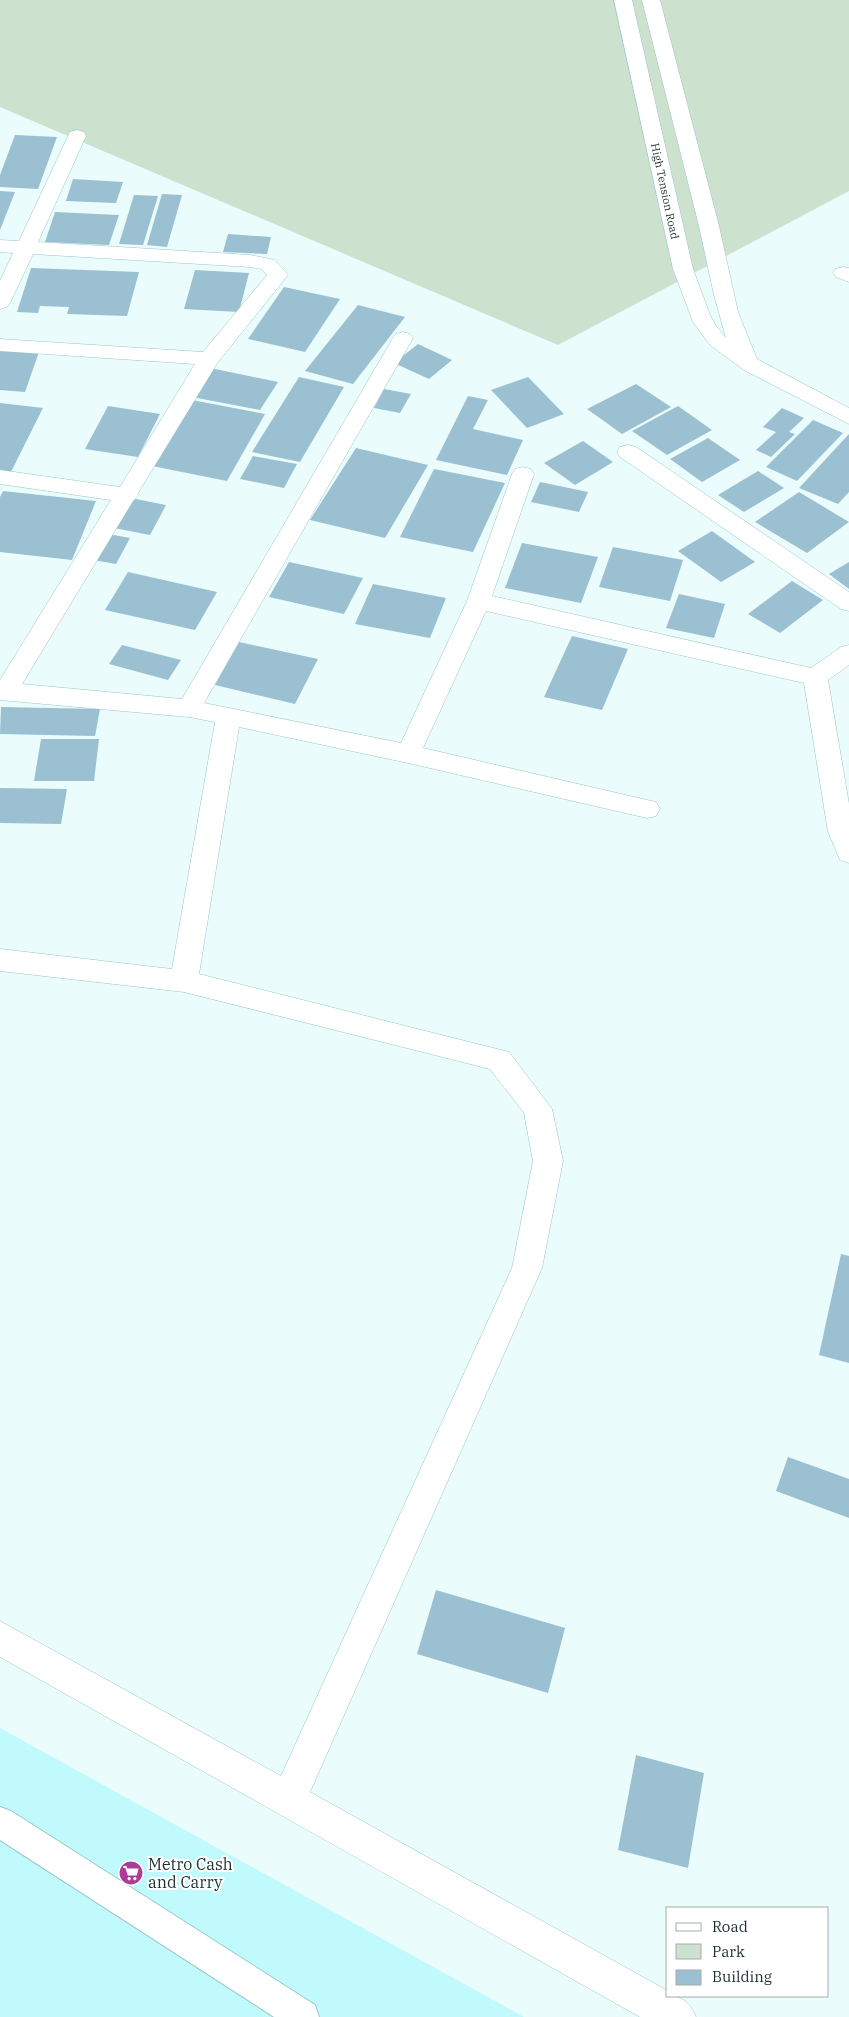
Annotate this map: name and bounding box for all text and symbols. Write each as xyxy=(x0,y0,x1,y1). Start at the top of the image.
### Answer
street label: High Tension Road xyxy=(648,142,682,241)
place label: Metro Cash and Carry xyxy=(148,1854,233,1892)
supermarket icon: Metro Cash and Carry xyxy=(118,1860,144,1886)
legend xyxy=(666,1907,829,1997)
text: Road xyxy=(712,1917,748,1936)
text: Park xyxy=(712,1942,745,1961)
text: Building xyxy=(712,1967,772,1986)

